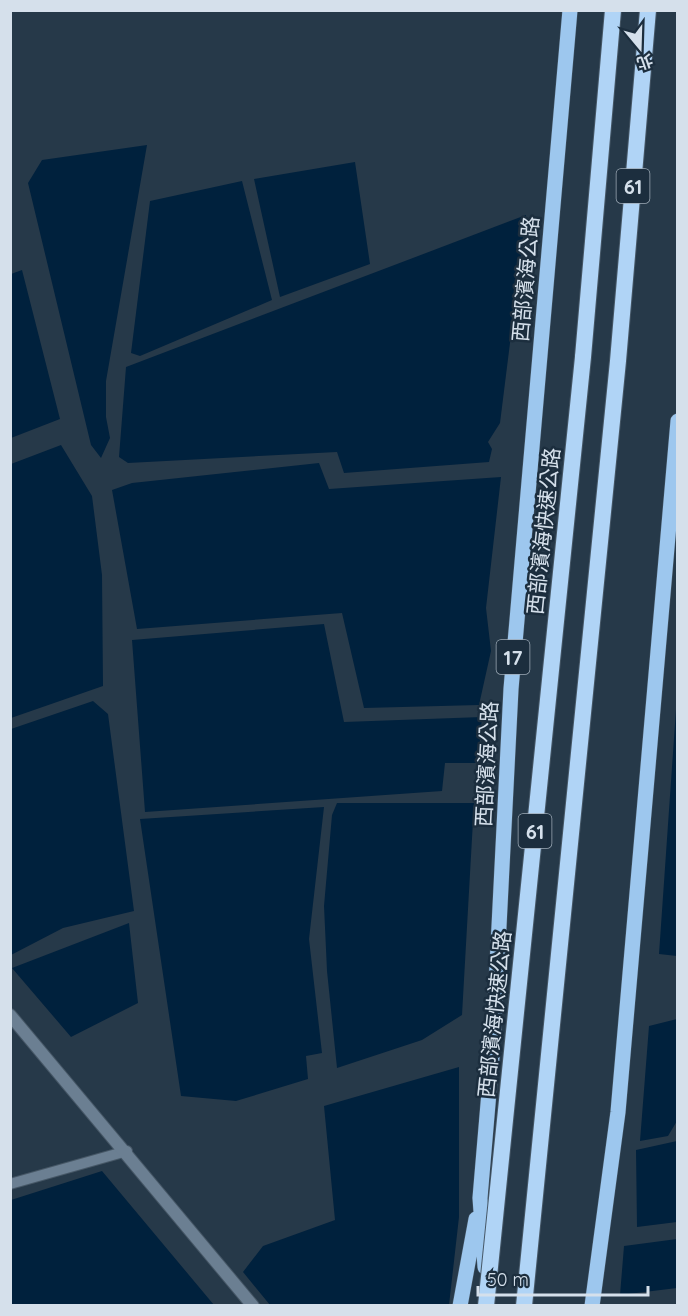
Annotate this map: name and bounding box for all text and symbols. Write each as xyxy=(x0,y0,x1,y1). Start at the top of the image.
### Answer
north arrow xyxy=(610,18,670,78)
text: 北 xyxy=(634,50,656,74)
road number: 61 xyxy=(616,169,650,203)
street label: 西部濱海公路 xyxy=(507,215,543,343)
street label: 西部濱海快速公路 xyxy=(521,446,565,616)
road number: 17 xyxy=(496,640,530,674)
street label: 西部濱海公路 xyxy=(470,700,502,828)
road number: 61 xyxy=(518,814,552,848)
street label: 西部濱海快速公路 xyxy=(472,929,516,1099)
scale bar xyxy=(478,1259,648,1297)
text: 50 m xyxy=(487,1268,529,1291)

